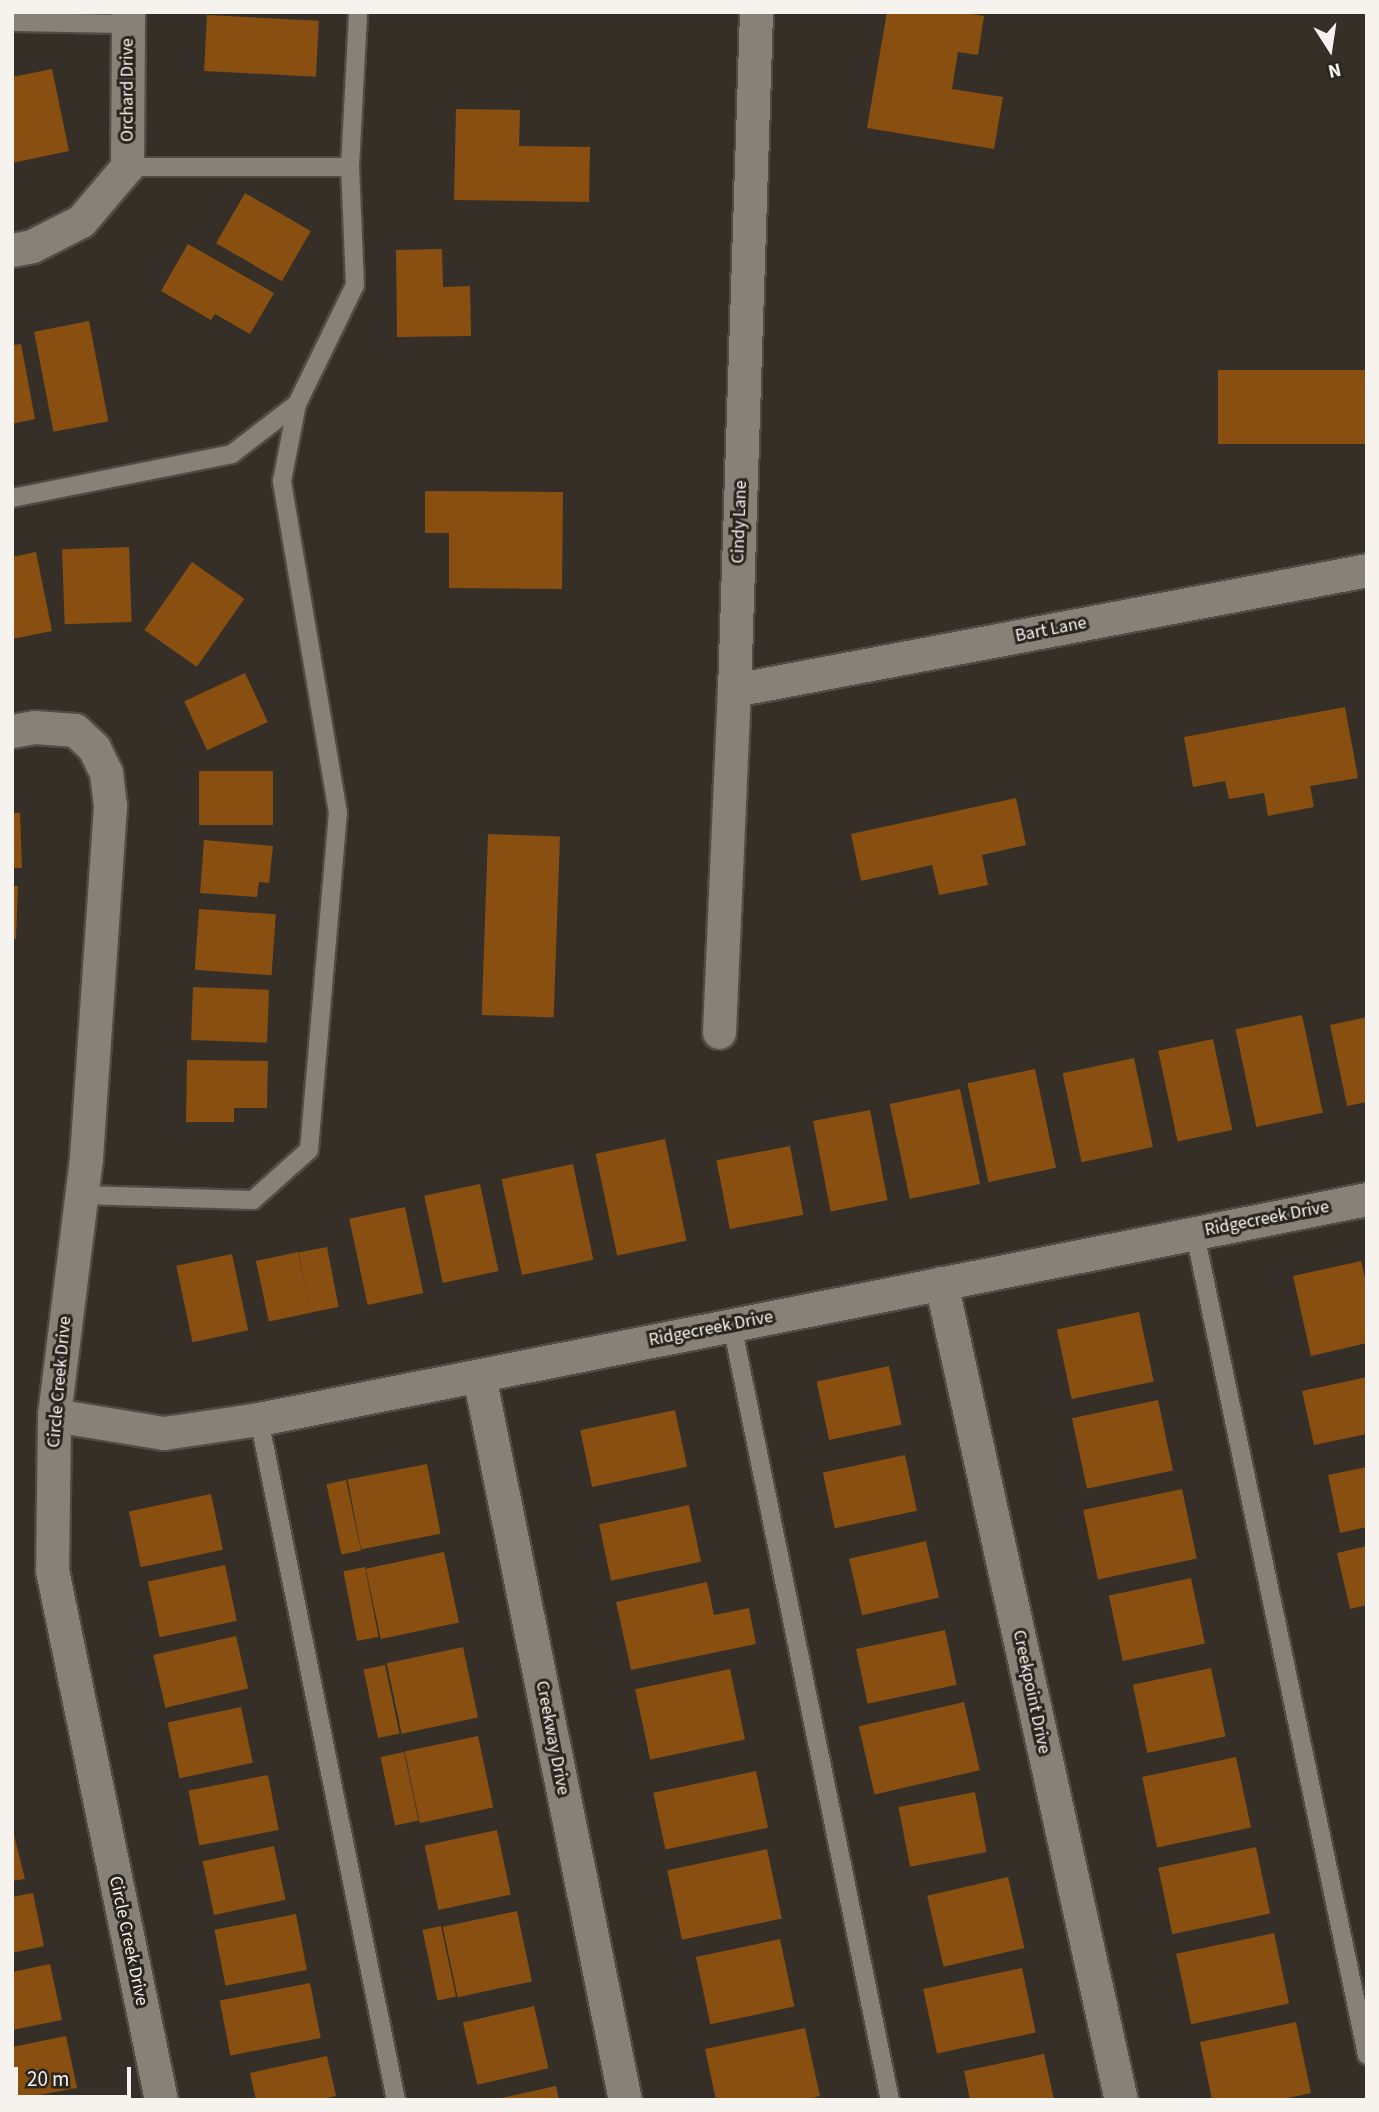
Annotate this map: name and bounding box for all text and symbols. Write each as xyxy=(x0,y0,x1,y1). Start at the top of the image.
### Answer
north arrow xyxy=(1295,14,1365,84)
street label: Orchard Drive xyxy=(117,38,139,142)
text: N xyxy=(1325,56,1343,85)
street label: Cindy Lane xyxy=(728,480,752,564)
street label: Bart Lane xyxy=(1014,613,1088,647)
street label: Ridgecreek Drive xyxy=(1203,1196,1331,1242)
street label: Ridgecreek Drive xyxy=(647,1306,775,1352)
street label: Circle Creek Drive xyxy=(43,1315,77,1449)
street label: Creekpoint Drive xyxy=(1007,1628,1055,1756)
street label: Creekway Drive xyxy=(530,1679,574,1797)
street label: Circle Creek Drive xyxy=(104,1874,152,2008)
scale bar xyxy=(18,2052,135,2096)
text: 20 m xyxy=(27,2064,69,2094)

